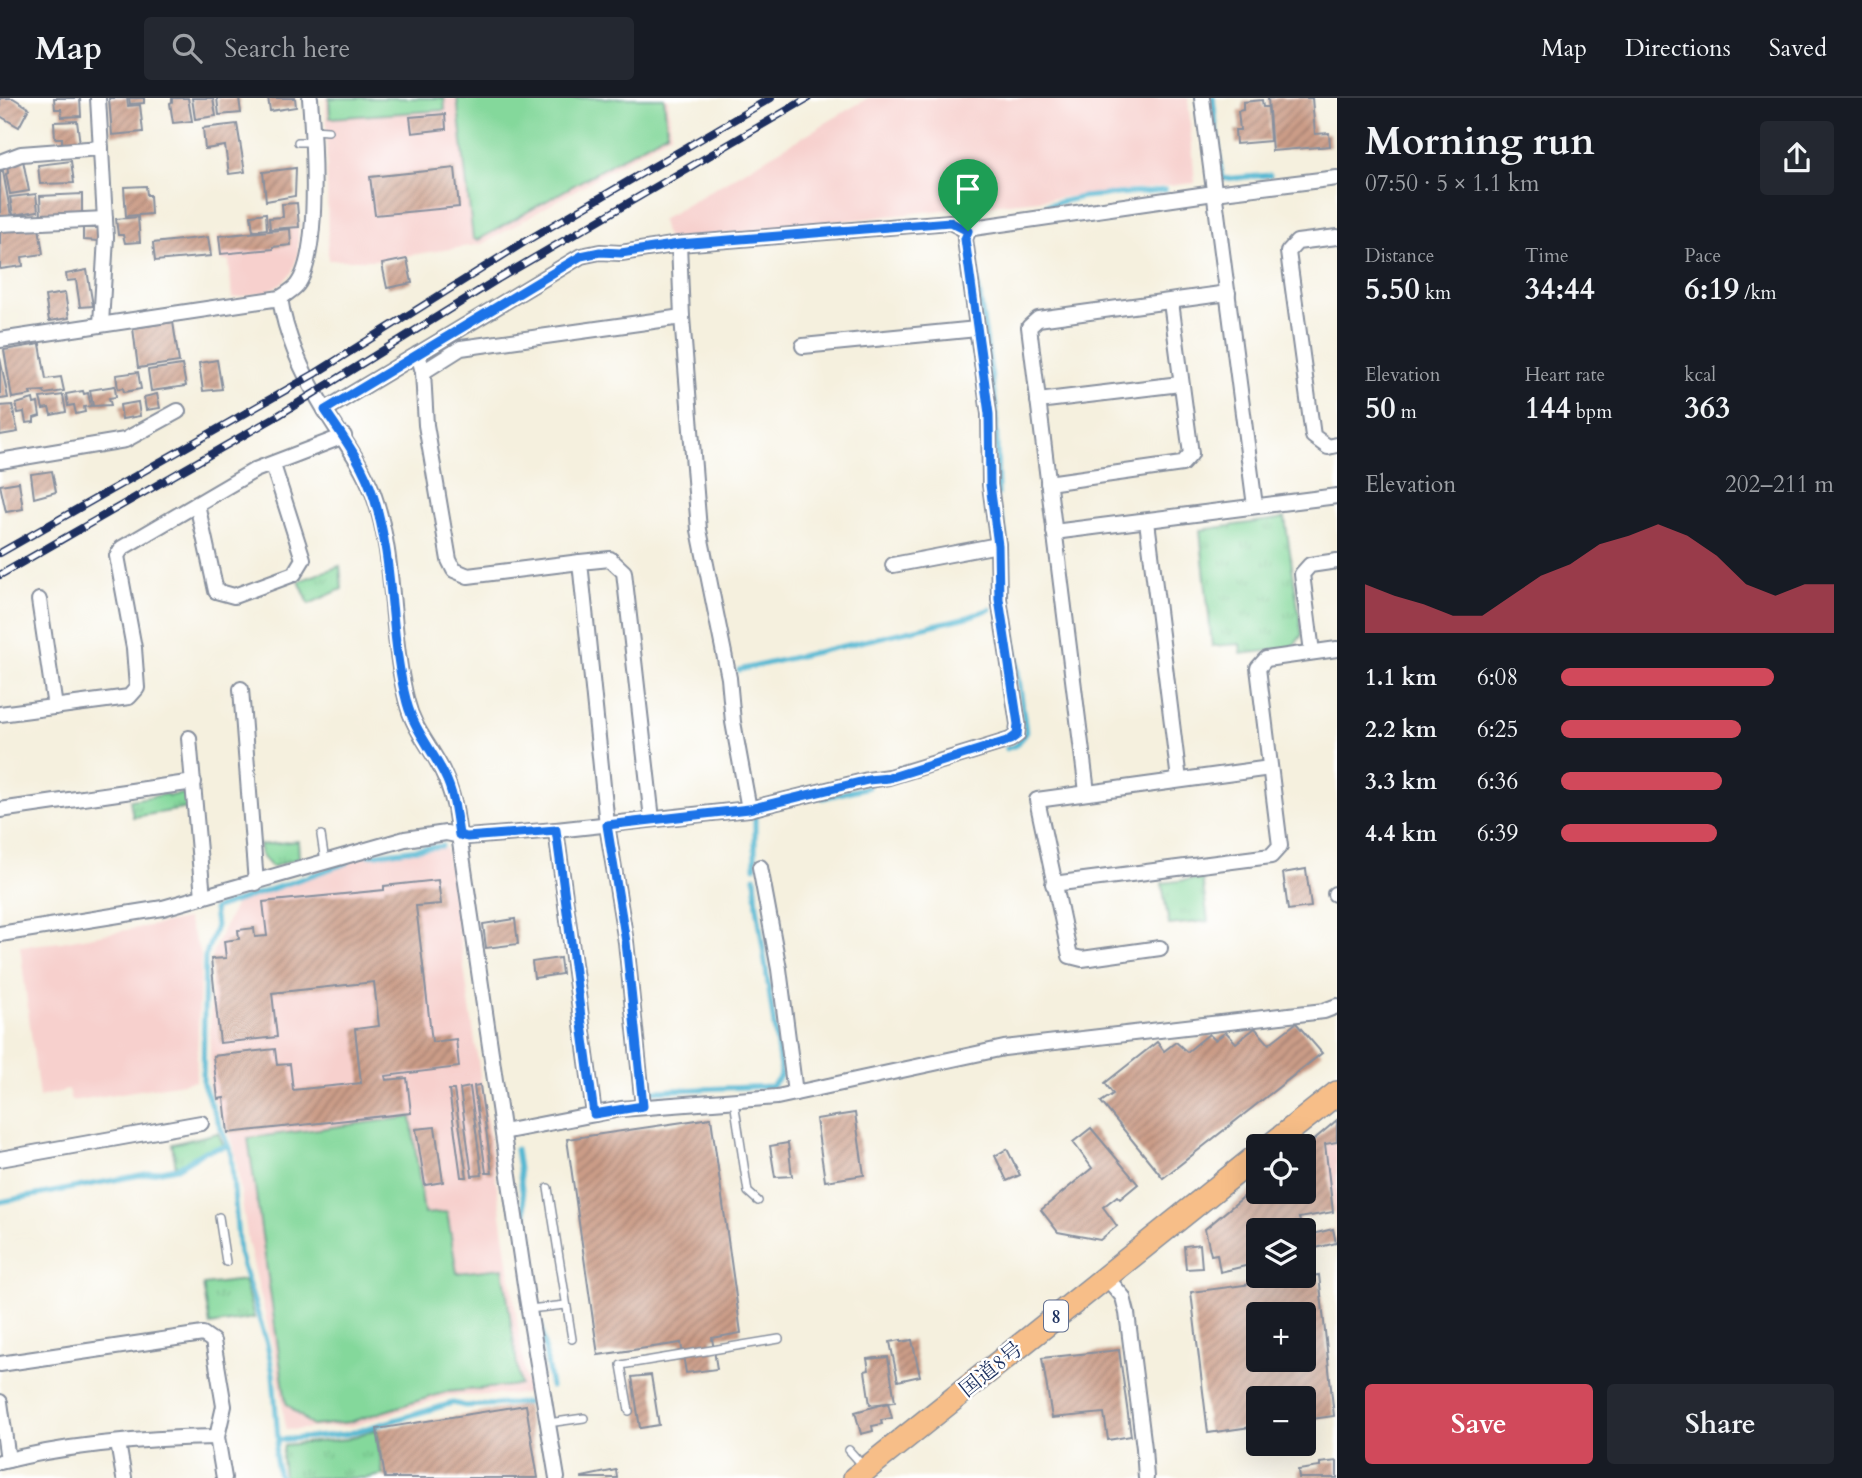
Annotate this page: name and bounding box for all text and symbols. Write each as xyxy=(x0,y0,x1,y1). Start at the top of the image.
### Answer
search box xyxy=(144,17,634,80)
text: Map xyxy=(35,26,102,71)
icon: search xyxy=(168,29,206,67)
text: Search here xyxy=(224,31,350,66)
text: Map xyxy=(1541,32,1587,65)
text: Directions xyxy=(1625,32,1731,65)
text: Saved xyxy=(1769,32,1827,65)
text: Morning run xyxy=(1365,116,1595,168)
button: share xyxy=(1760,121,1834,195)
pin xyxy=(938,159,998,231)
text: 07:50 · 5 × 1.1 km xyxy=(1365,168,1539,199)
icon: arrive xyxy=(949,170,987,208)
text: Distance xyxy=(1365,243,1434,269)
text: Time xyxy=(1525,243,1569,269)
text: Pace xyxy=(1684,243,1721,269)
text: 5.50 xyxy=(1365,269,1420,310)
text: 34:44 xyxy=(1525,269,1595,310)
text: 6:19 xyxy=(1684,269,1739,310)
text: km xyxy=(1420,280,1451,306)
text: /km xyxy=(1739,280,1777,306)
text: Elevation xyxy=(1365,362,1440,388)
text: Heart rate xyxy=(1525,362,1605,388)
text: kcal xyxy=(1684,362,1716,388)
text: 50 xyxy=(1365,388,1396,429)
text: 144 xyxy=(1525,388,1571,429)
text: 363 xyxy=(1684,388,1730,429)
text: m xyxy=(1396,399,1417,425)
text: bpm xyxy=(1571,399,1612,425)
text: Elevation xyxy=(1365,469,1456,500)
text: 202–211 m xyxy=(1725,469,1834,500)
text: 1.1 km xyxy=(1365,662,1437,693)
text: 6:08 xyxy=(1477,662,1518,693)
text: 2.2 km xyxy=(1365,714,1437,745)
text: 6:25 xyxy=(1477,714,1518,745)
text: 3.3 km xyxy=(1365,766,1437,797)
text: 6:36 xyxy=(1477,766,1518,797)
text: 4.4 km xyxy=(1365,818,1437,849)
text: 6:39 xyxy=(1477,818,1518,849)
map controls xyxy=(1246,1134,1316,1456)
button: locate xyxy=(1246,1134,1316,1204)
button: layers xyxy=(1246,1218,1316,1288)
road number: 8 xyxy=(1044,1300,1068,1332)
button: + xyxy=(1246,1302,1316,1372)
street label: 国道8号 xyxy=(954,1335,1029,1404)
button: Save xyxy=(1365,1384,1593,1464)
button: Share xyxy=(1607,1384,1834,1464)
button: − xyxy=(1246,1386,1316,1456)

